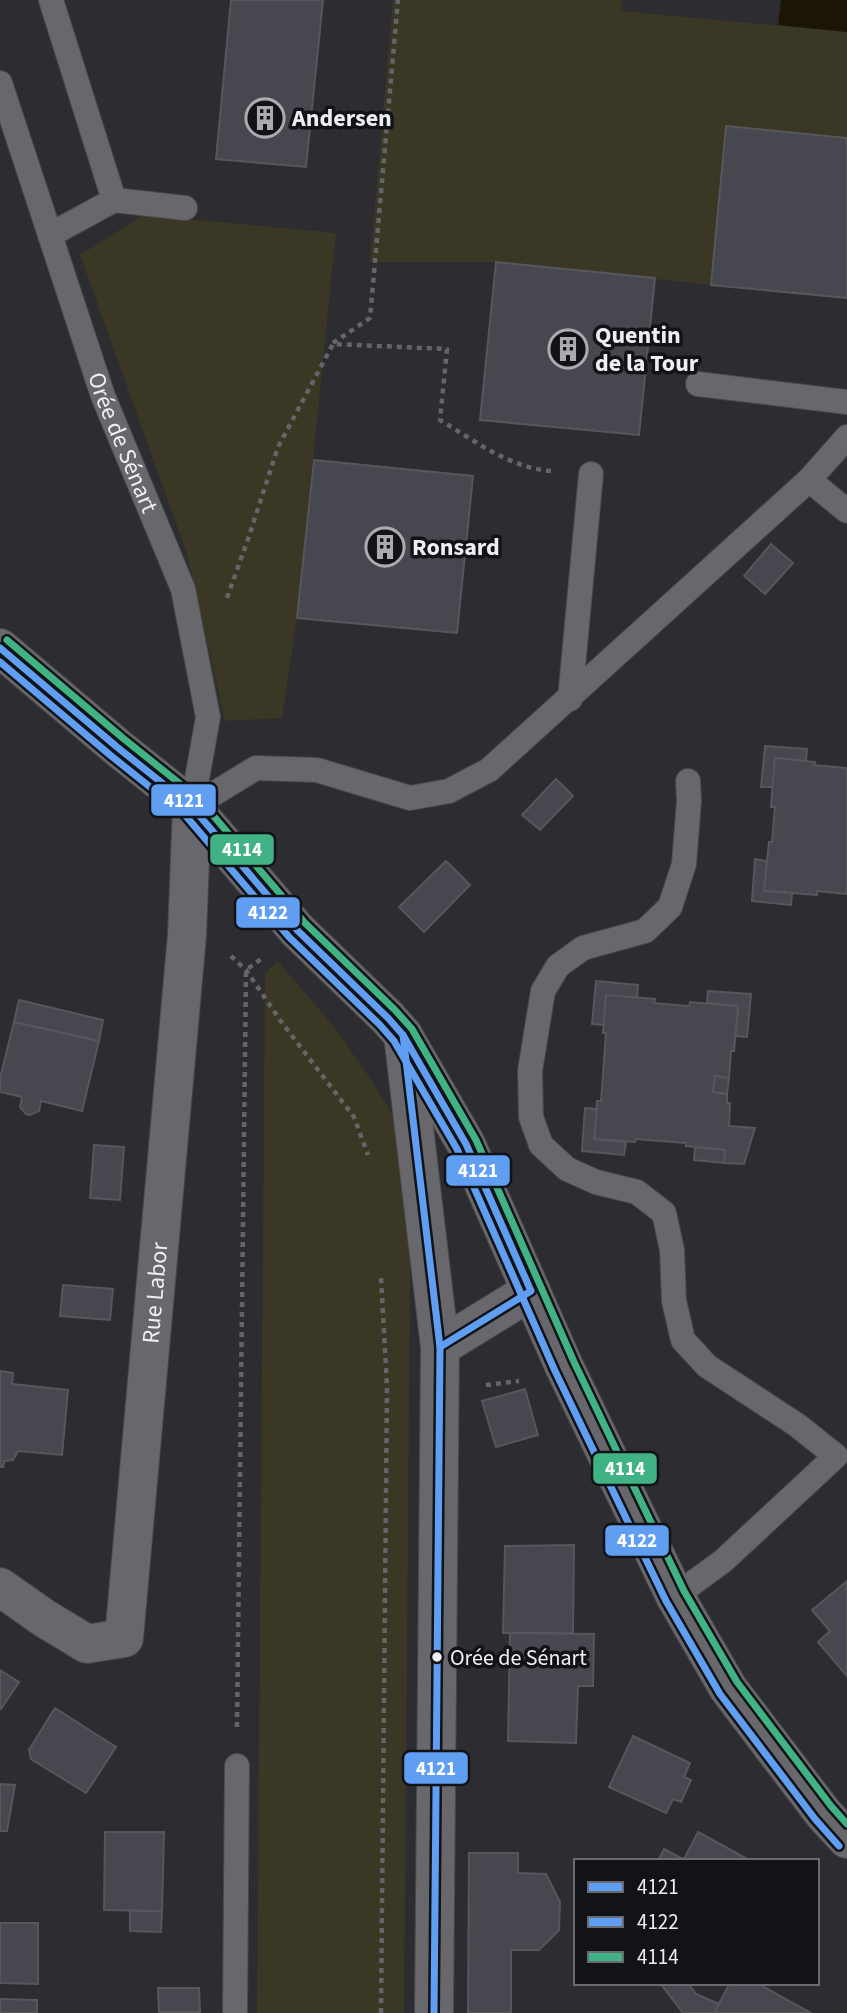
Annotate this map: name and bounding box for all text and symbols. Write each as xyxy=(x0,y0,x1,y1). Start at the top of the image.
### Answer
building icon: Andersen xyxy=(244,97,286,139)
place label: Andersen xyxy=(291,101,392,136)
place label: Quentin de la Tour xyxy=(595,318,699,381)
building icon: Quentin de la Tour xyxy=(547,328,589,370)
street label: Orée de Sénart xyxy=(78,368,167,518)
building icon: Ronsard xyxy=(364,526,406,568)
place label: Ronsard xyxy=(412,530,500,565)
line badge: 4121 xyxy=(150,783,217,817)
text: 4121 xyxy=(164,788,204,815)
line badge: 4114 xyxy=(209,833,275,866)
text: 4114 xyxy=(222,837,262,864)
line badge: 4122 xyxy=(235,896,301,929)
text: 4122 xyxy=(248,900,288,927)
line badge: 4121 xyxy=(445,1154,511,1187)
text: 4121 xyxy=(458,1158,498,1185)
street label: Rue Labor xyxy=(133,1240,177,1345)
line badge: 4114 xyxy=(592,1452,658,1485)
text: 4114 xyxy=(605,1456,645,1483)
line badge: 4122 xyxy=(604,1524,670,1557)
text: 4122 xyxy=(617,1528,657,1555)
place label: Orée de Sénart xyxy=(450,1642,587,1674)
marker: Orée de Sénart xyxy=(430,1650,444,1664)
line badge: 4121 xyxy=(403,1751,469,1785)
text: 4121 xyxy=(416,1756,456,1783)
legend xyxy=(574,1859,819,1985)
text: 4121 xyxy=(637,1872,679,1902)
text: 4122 xyxy=(637,1907,679,1937)
text: 4114 xyxy=(637,1942,679,1972)

